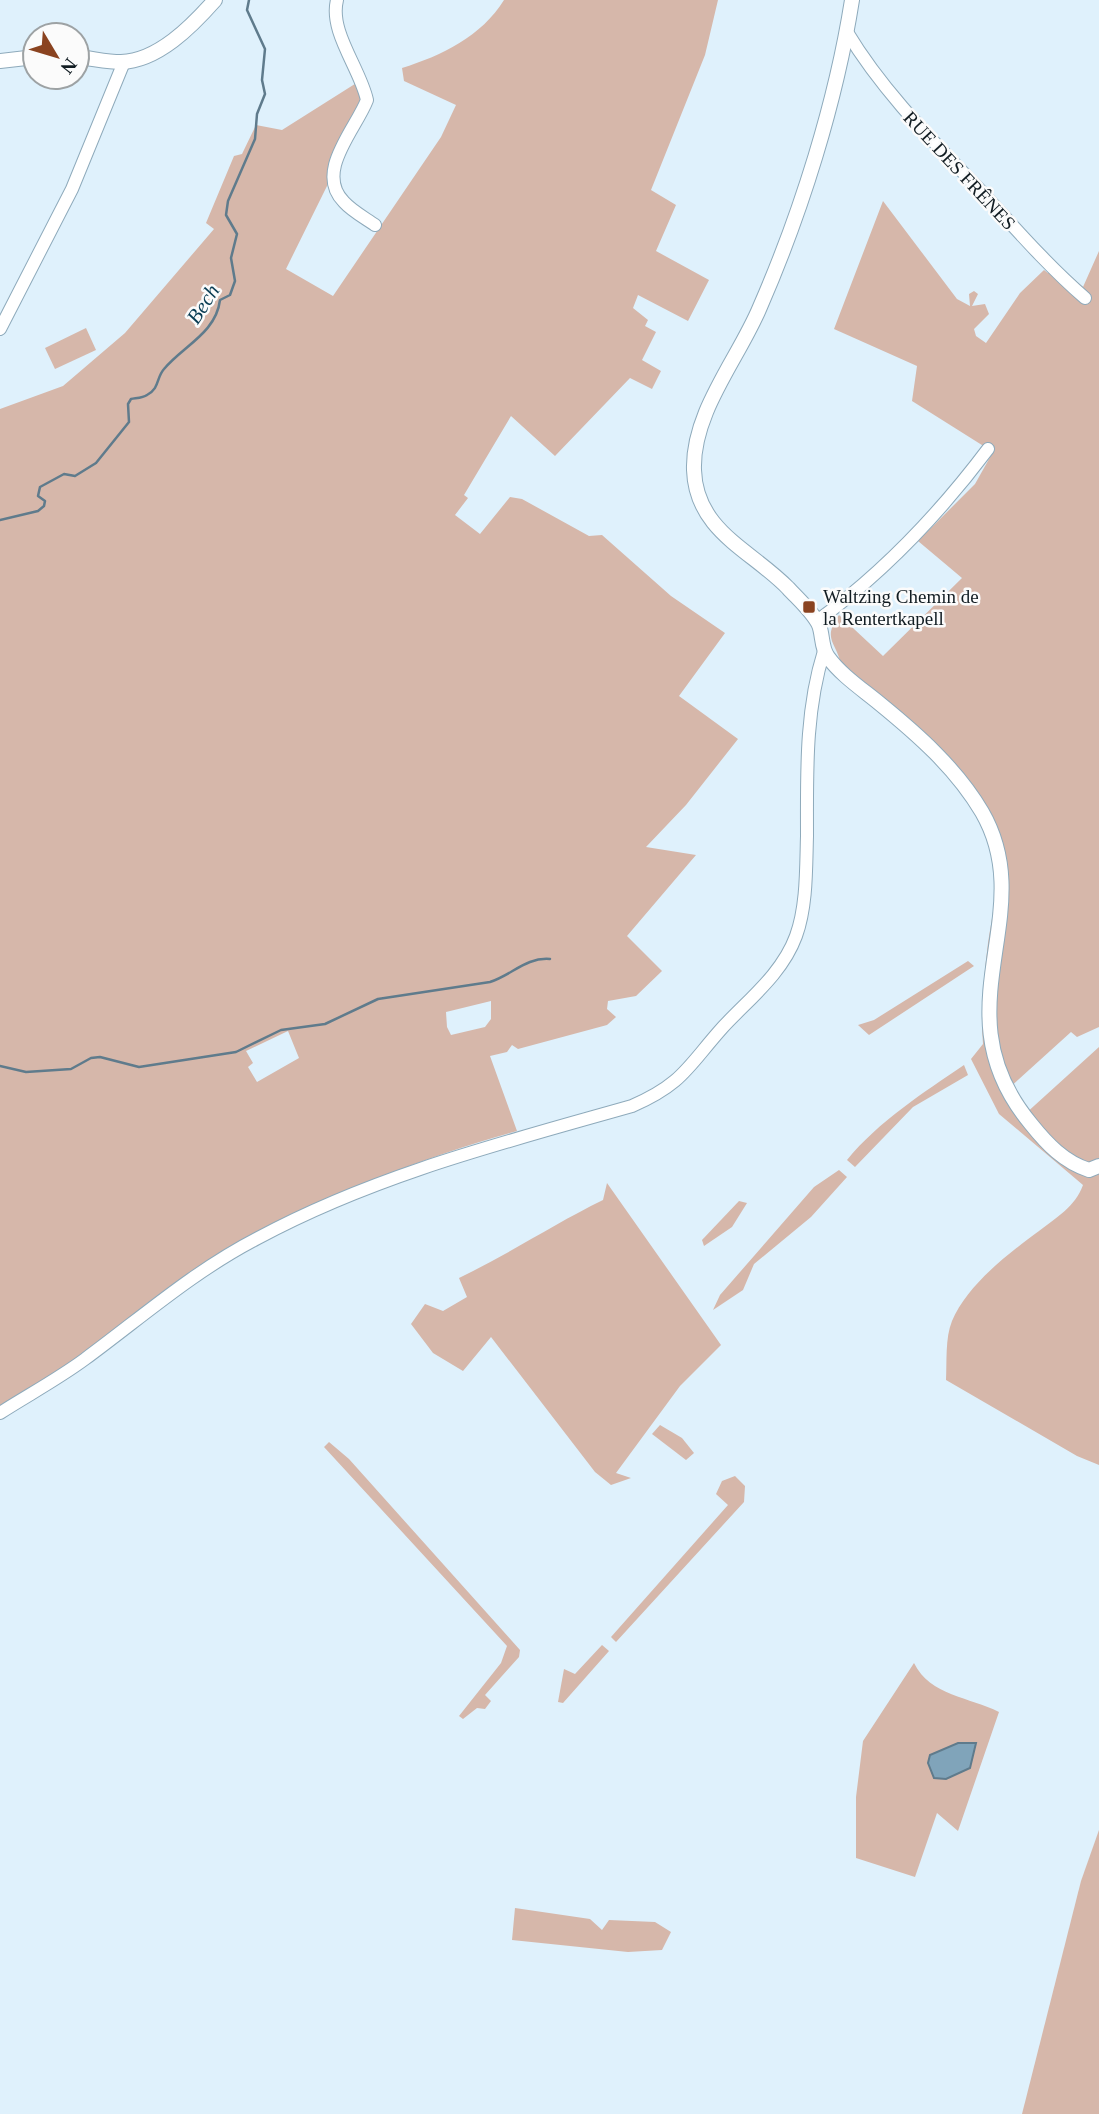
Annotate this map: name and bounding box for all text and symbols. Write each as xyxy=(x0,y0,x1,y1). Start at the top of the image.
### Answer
north arrow xyxy=(21,21,91,91)
text: N xyxy=(56,54,82,78)
street label: RUE DES FRÊNES xyxy=(899,107,1020,234)
water label: Bech xyxy=(182,280,224,328)
place label: Waltzing Chemin de la Rentertkapell xyxy=(823,586,979,629)
marker: Waltzing Chemin de la Rentertkapell xyxy=(801,599,817,615)

